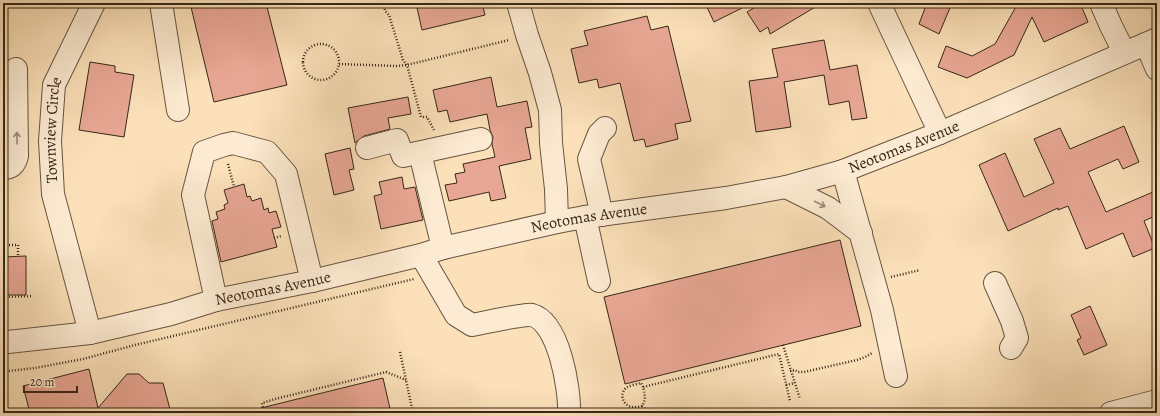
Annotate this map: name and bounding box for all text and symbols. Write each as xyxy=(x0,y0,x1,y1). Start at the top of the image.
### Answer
street label: Townview Circle xyxy=(39,73,67,184)
street label: Neotomas Avenue xyxy=(845,115,963,179)
one-way arrow xyxy=(13,132,21,145)
street label: Neotomas Avenue xyxy=(529,198,648,239)
one-way arrow xyxy=(814,201,826,208)
street label: Neotomas Avenue xyxy=(213,266,333,311)
scale bar xyxy=(24,368,77,394)
text: 20 m xyxy=(30,374,54,390)

